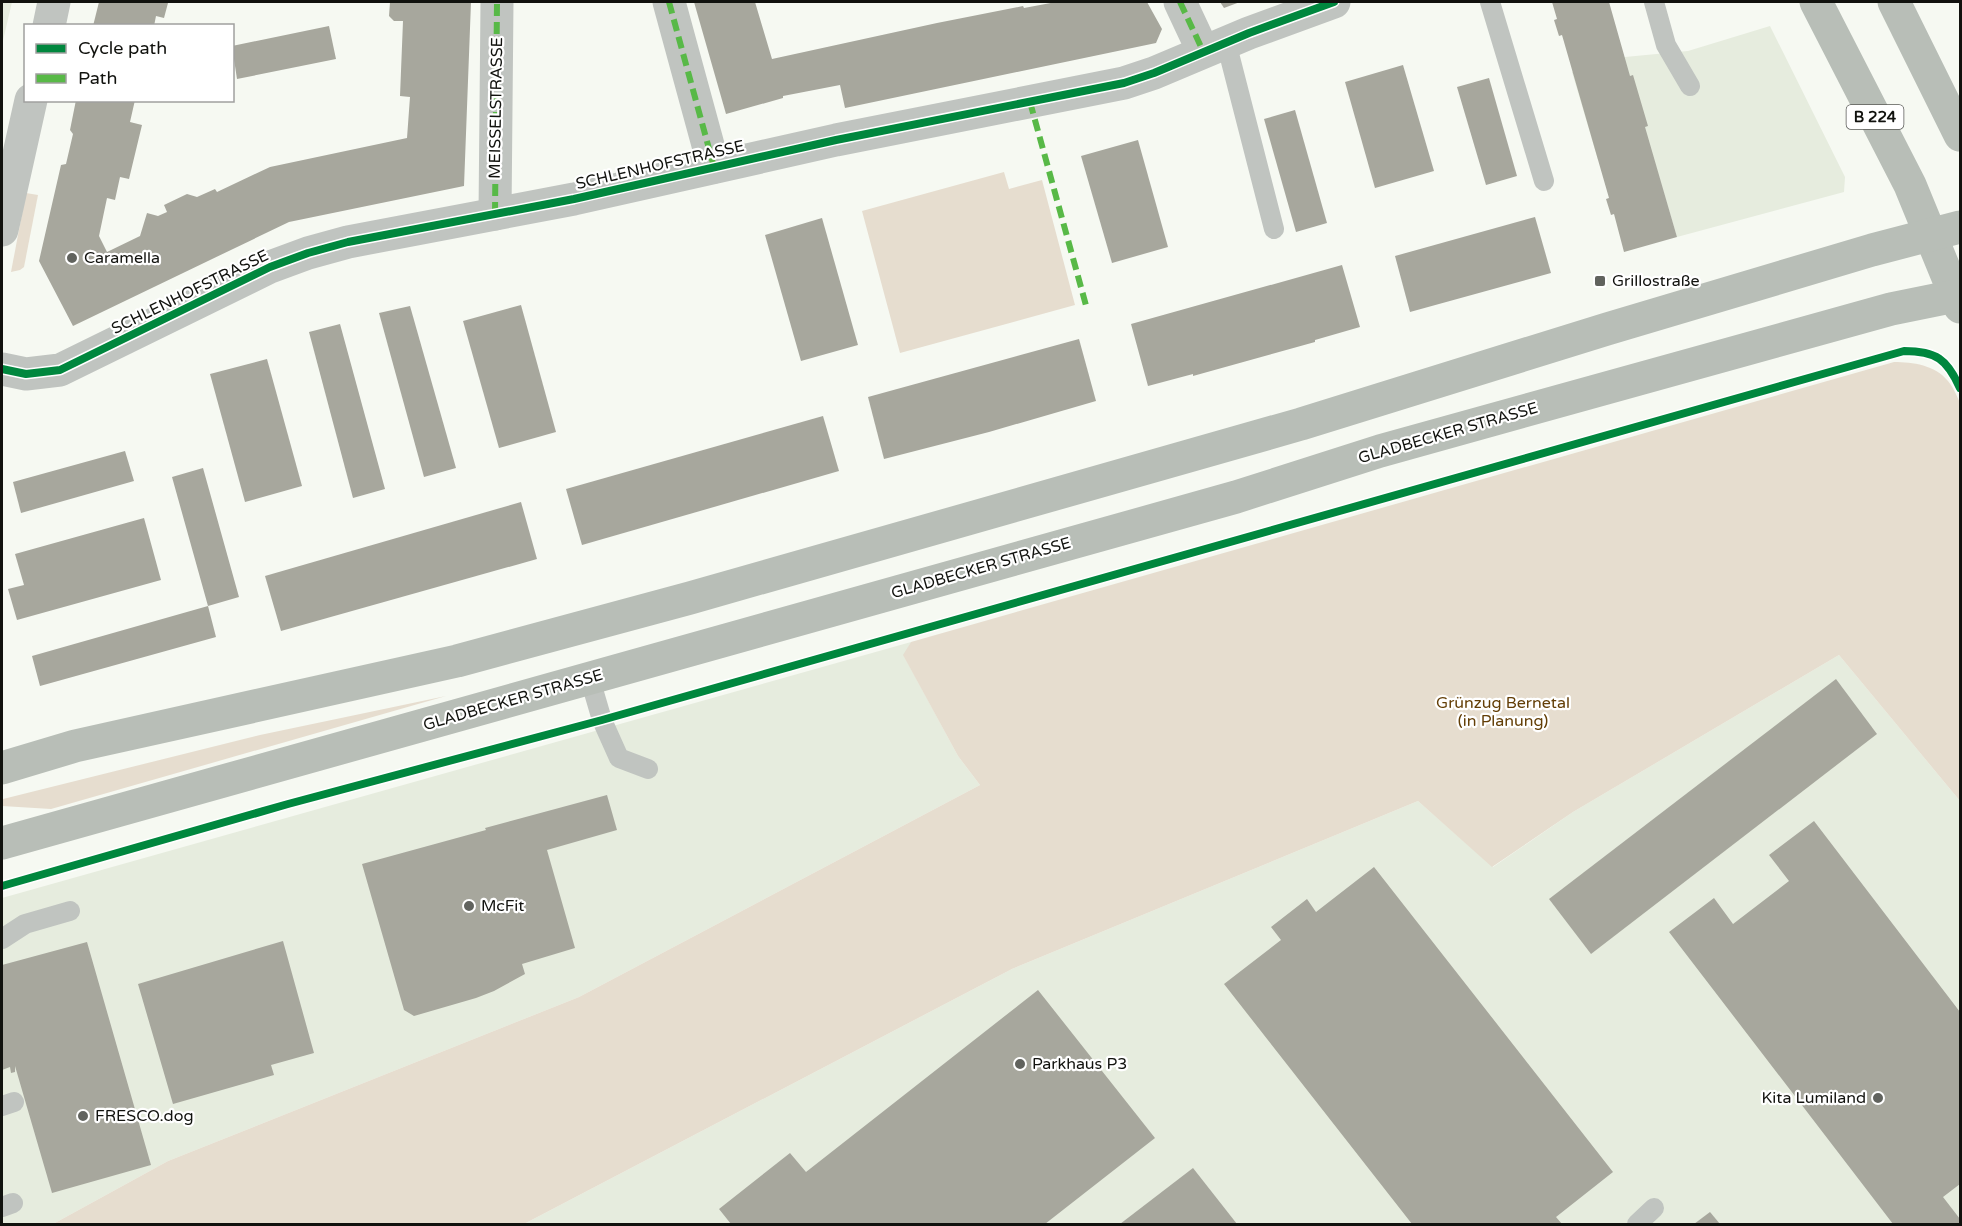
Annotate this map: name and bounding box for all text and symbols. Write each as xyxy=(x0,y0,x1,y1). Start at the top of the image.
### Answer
legend xyxy=(24,24,234,102)
text: Cycle path xyxy=(78,37,167,59)
street label: MEISSELSTRASSE xyxy=(485,37,507,179)
text: Path xyxy=(78,67,117,89)
road number: B 224 xyxy=(1846,105,1904,129)
street label: SCHLENHOFSTRASSE xyxy=(574,136,746,194)
street label: SCHLENHOFSTRASSE xyxy=(108,245,272,339)
place label: Caramella xyxy=(84,248,160,268)
marker: Caramella xyxy=(65,251,79,265)
place label: Grillostraße xyxy=(1612,271,1700,291)
marker: Grillostraße xyxy=(1593,274,1607,288)
street label: GLADBECKER STRASSE xyxy=(1356,398,1540,468)
street label: GLADBECKER STRASSE xyxy=(889,533,1073,603)
street label: GLADBECKER STRASSE xyxy=(421,665,605,735)
park label: Grünzug Bernetal (in Planung) xyxy=(1436,693,1570,731)
place label: McFit xyxy=(481,896,524,916)
marker: McFit xyxy=(462,899,476,913)
place label: Parkhaus P3 xyxy=(1032,1054,1127,1074)
marker: Parkhaus P3 xyxy=(1013,1057,1027,1071)
place label: Kita Lumiland xyxy=(1762,1088,1866,1108)
marker: Kita Lumiland xyxy=(1871,1091,1885,1105)
place label: FRESCO.dog xyxy=(95,1106,194,1126)
marker: FRESCO.dog xyxy=(76,1109,90,1123)

